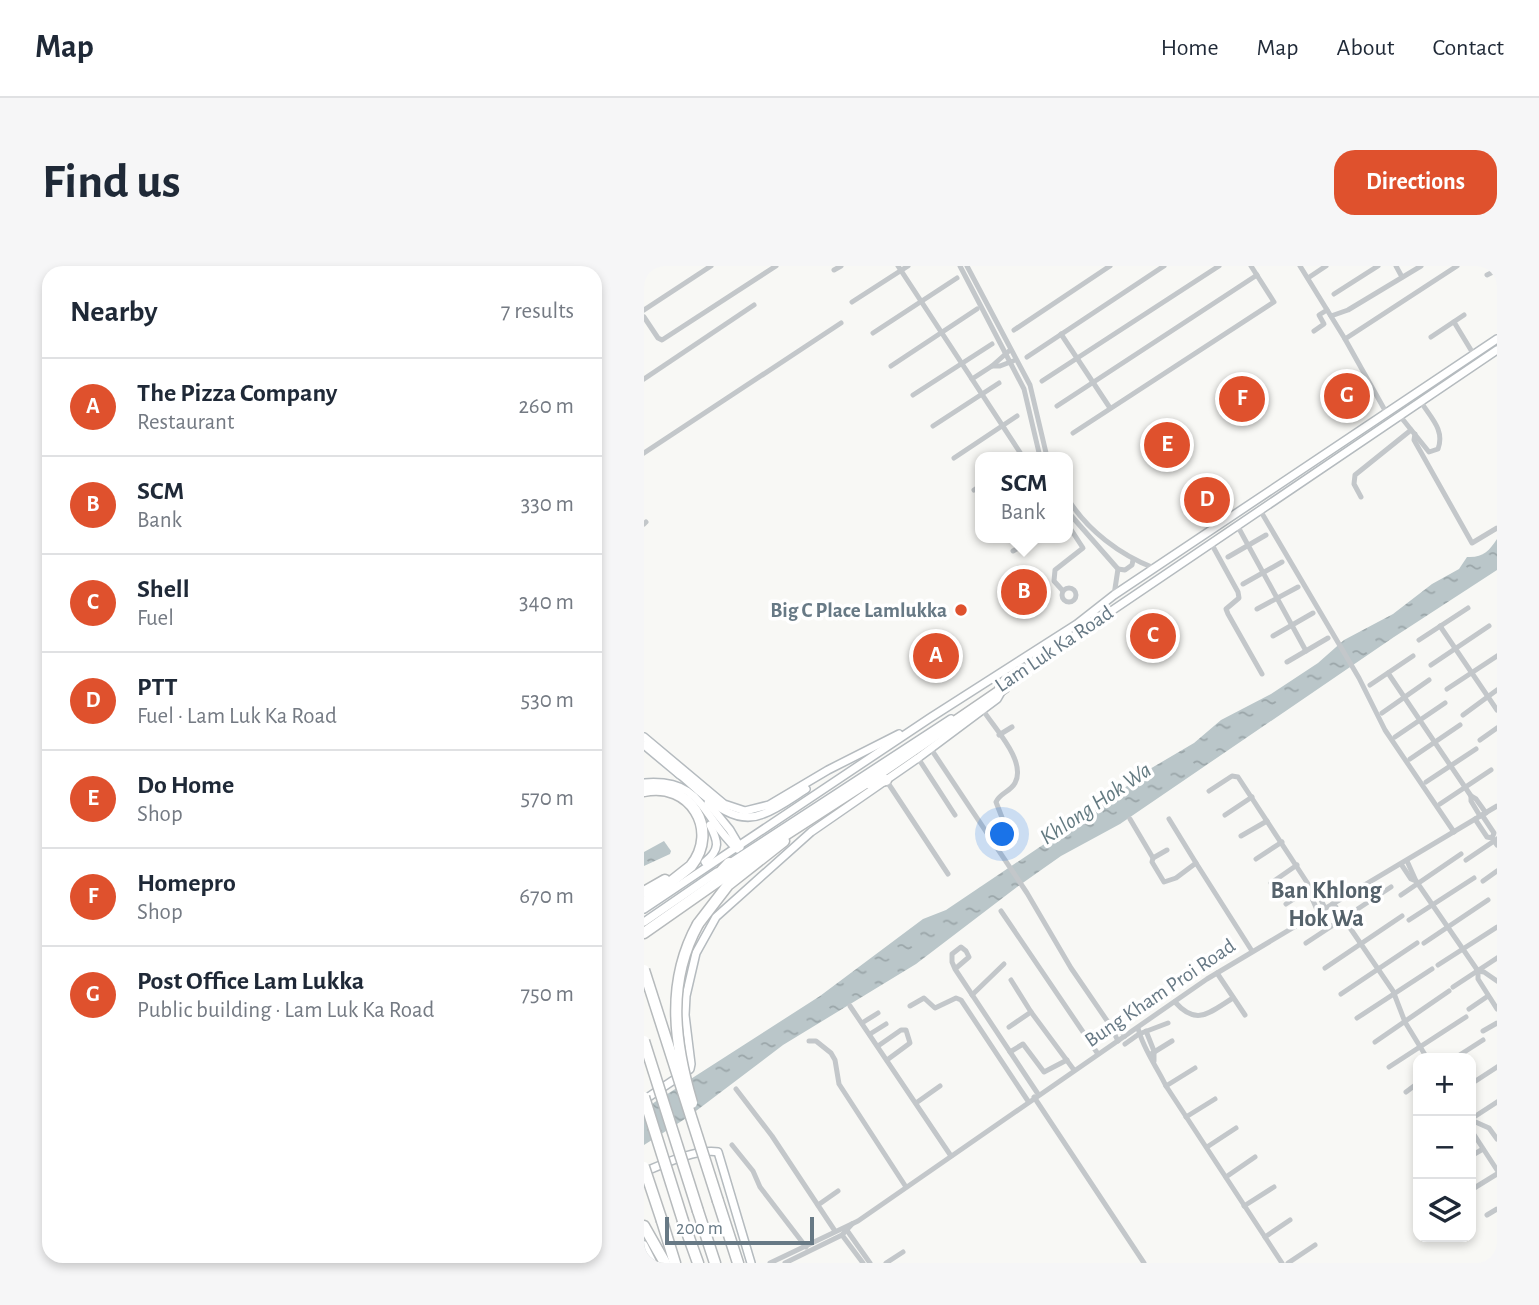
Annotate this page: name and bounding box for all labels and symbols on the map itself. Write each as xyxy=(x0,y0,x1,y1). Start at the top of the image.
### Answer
pin: G xyxy=(1324,370,1370,422)
pin: F xyxy=(1219,373,1265,425)
pin: E xyxy=(1144,419,1190,471)
pin: D xyxy=(1184,474,1230,526)
pin: B xyxy=(1001,566,1047,618)
place label: Big C Place Lamlukka xyxy=(770,600,947,621)
marker: Big C Place Lamlukka xyxy=(953,602,969,618)
street label: Lam Luk Ka Road xyxy=(991,602,1117,696)
pin: C xyxy=(1130,610,1176,662)
pin: A xyxy=(913,630,959,682)
water label: Khlong Hok Wa xyxy=(1036,759,1156,849)
your location xyxy=(985,817,1019,851)
district label: Ban Khlong Hok Wa xyxy=(1270,879,1383,931)
street label: Bung Kham Proi Road xyxy=(1081,935,1239,1051)
scale bar xyxy=(665,1214,814,1246)

